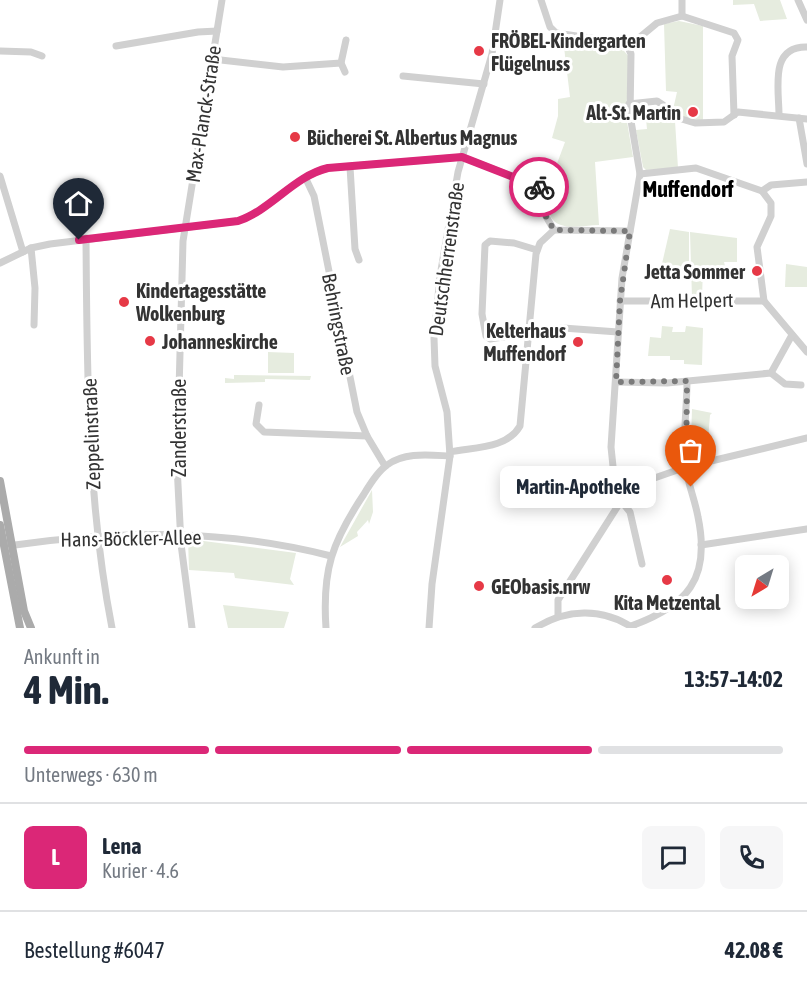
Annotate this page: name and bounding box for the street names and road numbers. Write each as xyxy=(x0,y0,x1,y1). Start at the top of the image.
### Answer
street label: Max-Planck-Straße xyxy=(181,44,225,184)
street label: Deutschherrenstraße xyxy=(424,180,468,338)
street label: Behringstraße xyxy=(318,271,360,377)
street label: Am Helpert xyxy=(650,288,734,312)
street label: Zeppelinstraße xyxy=(78,378,104,490)
street label: Zanderstraße xyxy=(167,379,190,477)
street label: Hans-Böckler-Allee xyxy=(60,525,202,551)

